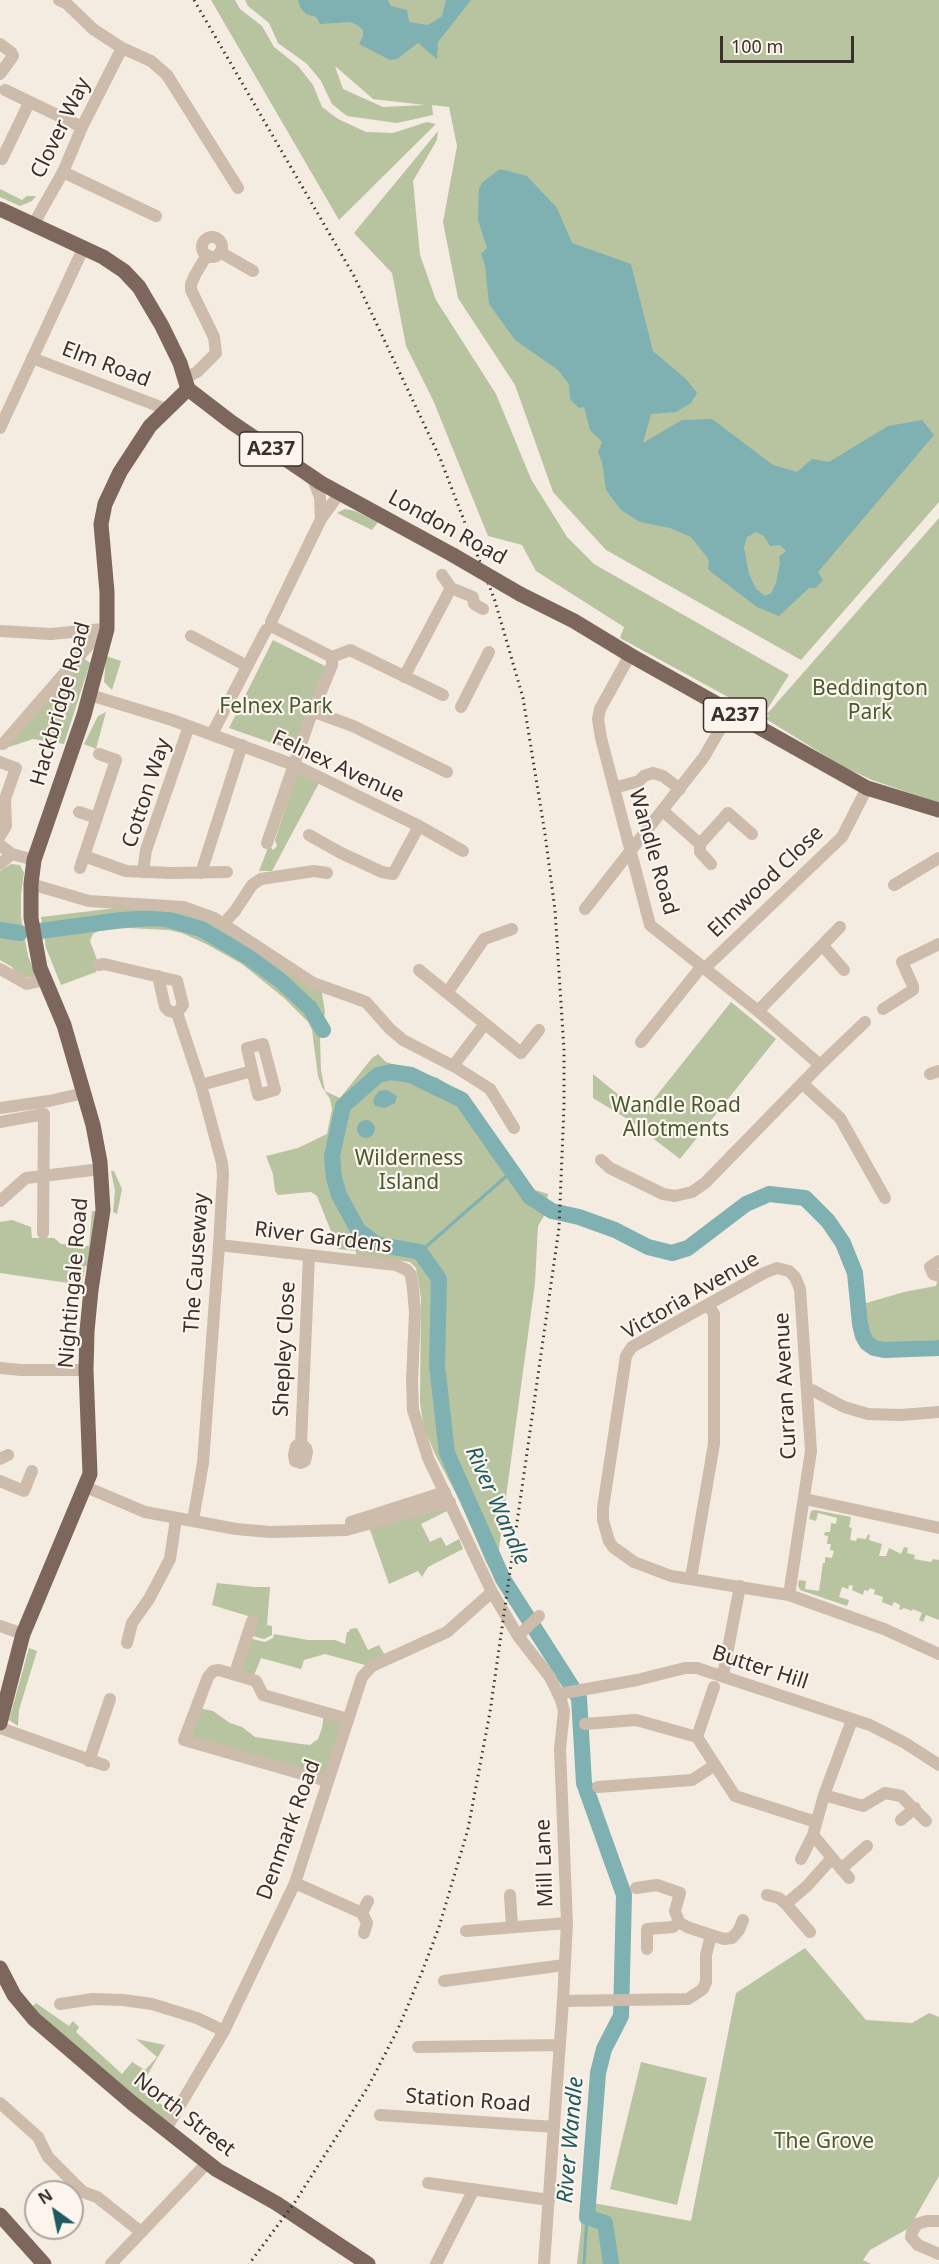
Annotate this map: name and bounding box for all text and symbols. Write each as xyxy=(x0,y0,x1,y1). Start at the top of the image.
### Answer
scale bar xyxy=(723,24,856,62)
text: 100 m xyxy=(731,34,783,58)
street label: Clover Way xyxy=(26,73,96,183)
street label: Elm Road xyxy=(58,337,154,393)
road number: A237 xyxy=(240,432,302,466)
street label: London Road xyxy=(384,485,510,571)
street label: Hackbridge Road xyxy=(26,619,96,789)
park label: Beddington Park xyxy=(812,676,928,726)
park label: Felnex Park xyxy=(219,694,333,720)
road number: A237 xyxy=(704,698,766,732)
street label: Felnex Avenue xyxy=(268,725,408,809)
street label: Cotton Way xyxy=(117,735,177,851)
street label: Wandle Road xyxy=(623,786,683,918)
street label: Elmwood Close xyxy=(703,821,829,943)
park label: Wandle Road Allotments xyxy=(611,1093,741,1143)
park label: Wilderness Island xyxy=(355,1146,463,1196)
street label: The Causeway xyxy=(180,1192,214,1334)
street label: Nightingale Road xyxy=(54,1197,94,1369)
street label: River Gardens xyxy=(253,1217,393,1259)
street label: Victoria Avenue xyxy=(618,1247,764,1345)
street label: Shepley Close xyxy=(269,1281,301,1417)
street label: Curran Avenue xyxy=(770,1312,802,1460)
water label: River Wandle xyxy=(459,1443,535,1569)
street label: Butter Hill xyxy=(709,1641,811,1695)
street label: Denmark Road xyxy=(252,1756,326,1904)
street label: Mill Lane xyxy=(531,1818,559,1908)
street label: North Street xyxy=(128,2068,240,2162)
water label: River Wandle xyxy=(552,2076,590,2204)
street label: Station Road xyxy=(405,2084,531,2118)
park label: The Grove xyxy=(774,2129,874,2155)
north arrow xyxy=(24,2180,84,2240)
text: N xyxy=(34,2184,57,2209)

